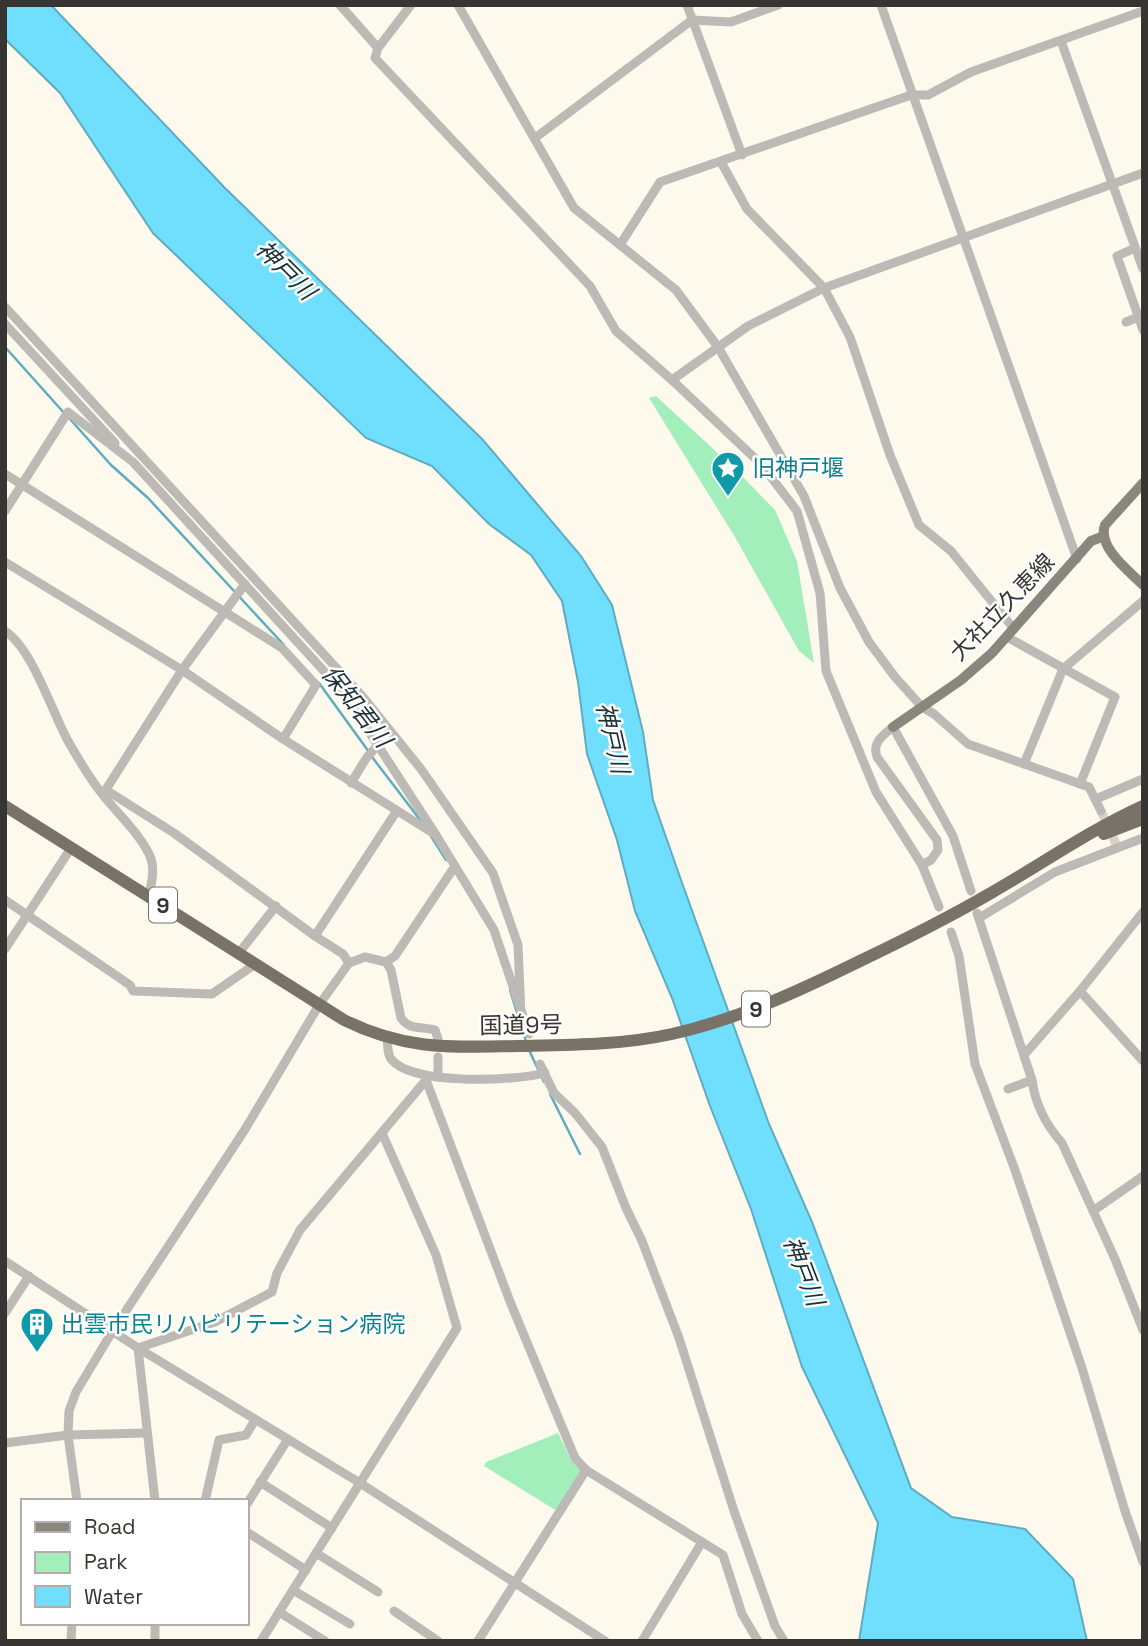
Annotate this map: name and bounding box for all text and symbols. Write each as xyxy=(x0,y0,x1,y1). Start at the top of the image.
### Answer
water label: 神戸川 xyxy=(250,234,325,309)
place icon: 旧神戸堰 xyxy=(709,449,747,498)
place label: 旧神戸堰 xyxy=(752,453,844,483)
street label: 大社立久恵線 xyxy=(943,547,1061,667)
water label: 保知君川 xyxy=(315,659,401,756)
water label: 神戸川 xyxy=(590,699,637,779)
road number: 9 xyxy=(149,888,177,922)
road number: 9 xyxy=(742,992,770,1026)
street label: 国道9号 xyxy=(479,1009,563,1041)
water label: 神戸川 xyxy=(777,1232,832,1313)
building icon: 出雲市民リハビリテーション病院 xyxy=(18,1305,56,1354)
place label: 出雲市民リハビリテーション病院 xyxy=(61,1309,406,1339)
legend xyxy=(21,1499,248,1625)
text: Road xyxy=(84,1513,136,1540)
text: Park xyxy=(84,1548,128,1575)
text: Water xyxy=(84,1583,143,1610)

